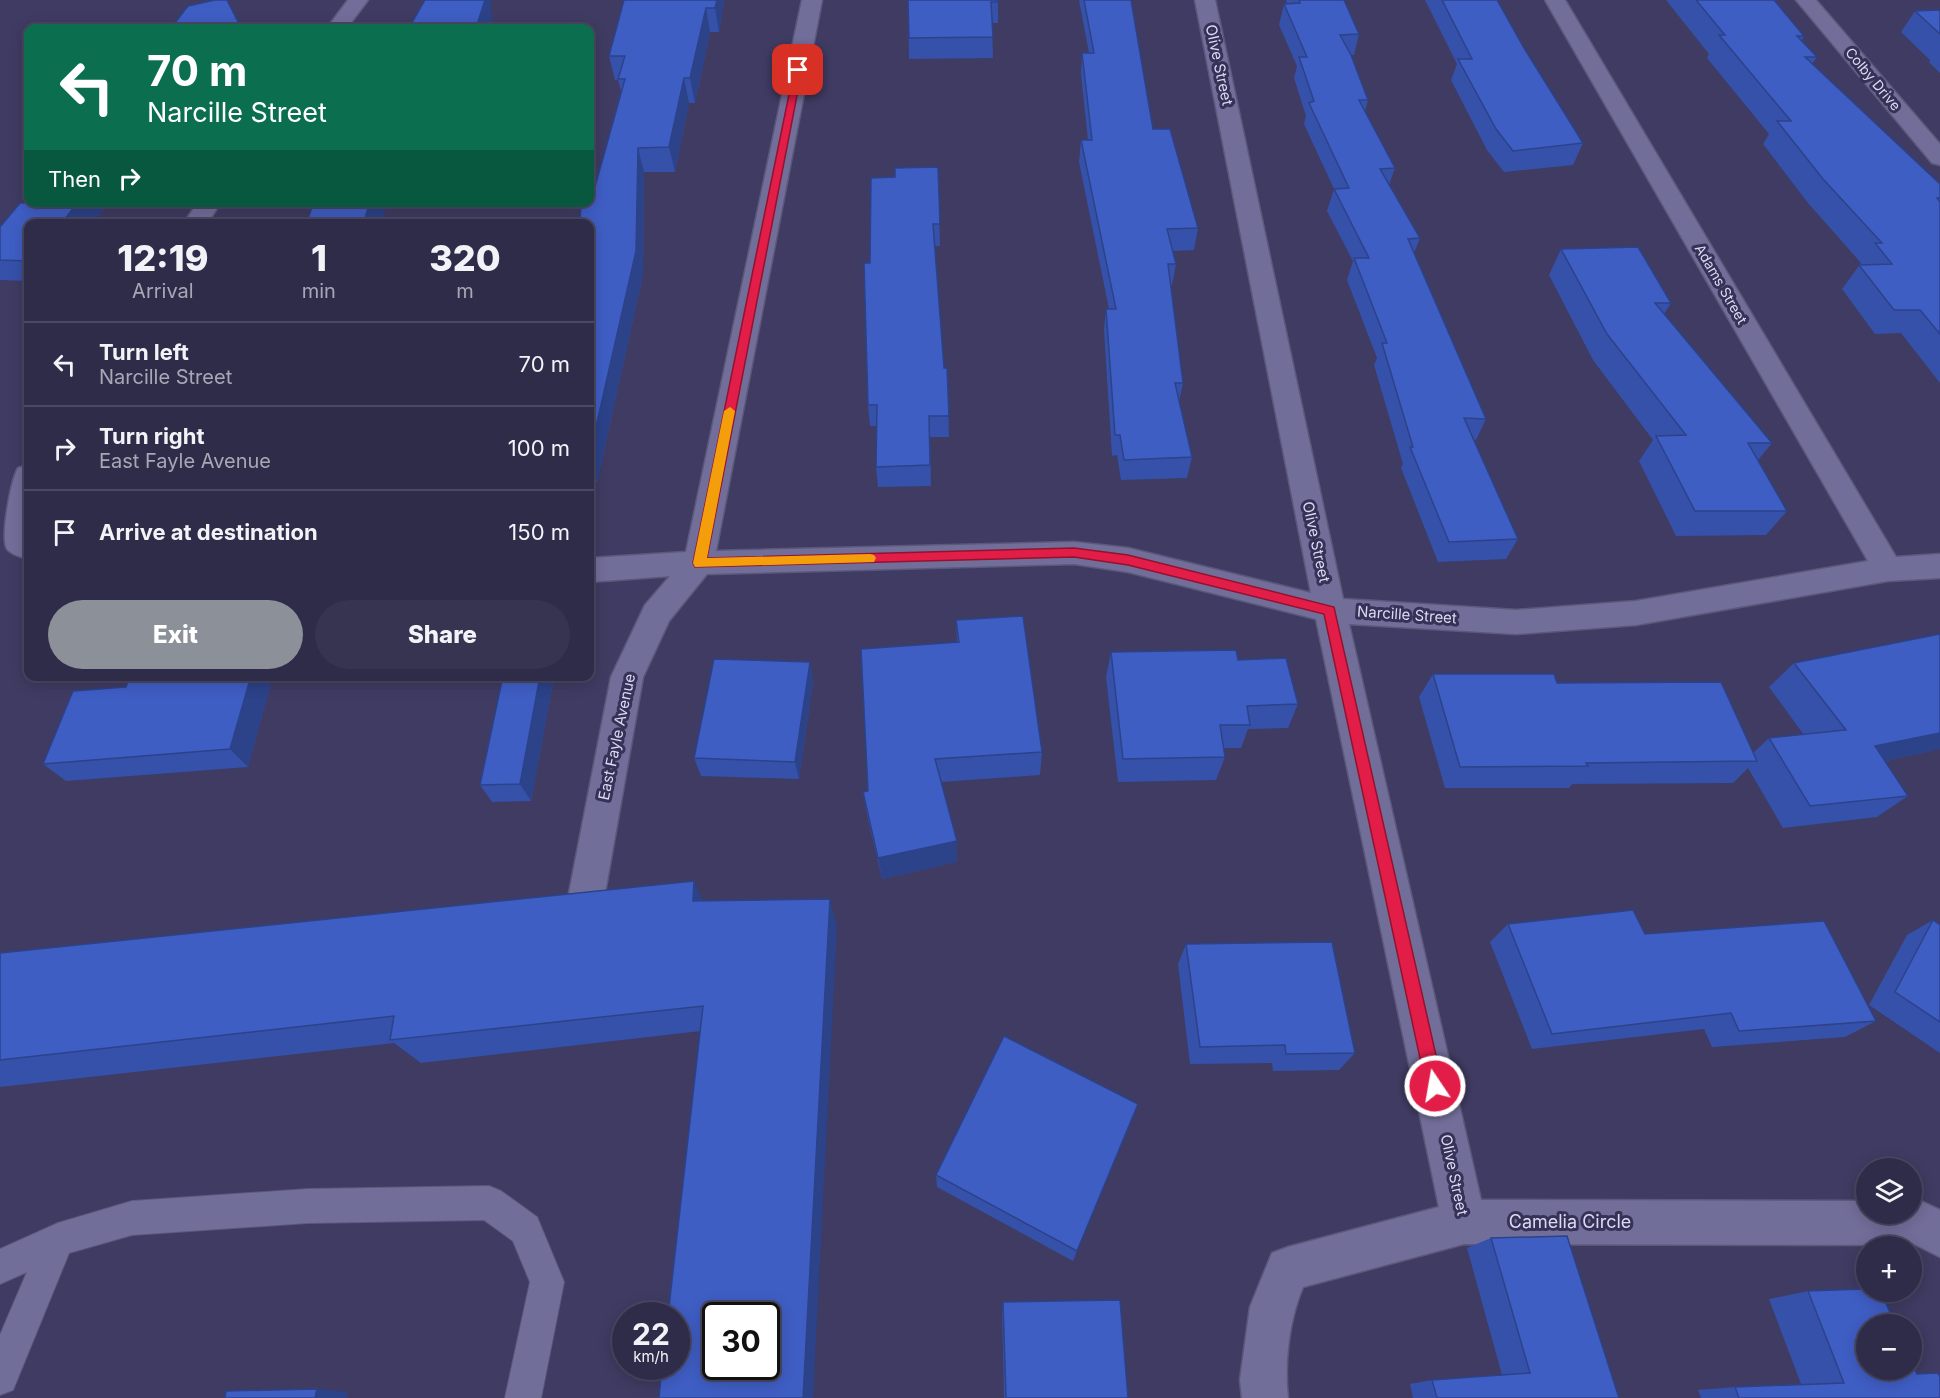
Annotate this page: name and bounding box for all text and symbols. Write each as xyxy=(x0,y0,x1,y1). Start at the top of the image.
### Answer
street label: Olive Street xyxy=(1202,23,1237,107)
pin xyxy=(772,44,823,95)
street label: Colby Drive xyxy=(1842,44,1905,114)
text: 70 m xyxy=(147,45,247,96)
icon: left xyxy=(48,48,126,126)
icon: arrive xyxy=(781,53,814,86)
text: Narcille Street xyxy=(147,96,327,129)
icon: right xyxy=(113,162,146,195)
text: Then xyxy=(48,166,101,192)
text: 12:19 xyxy=(117,236,209,280)
text: 1 xyxy=(311,236,327,280)
text: 320 xyxy=(429,236,501,280)
street label: Adams Street xyxy=(1692,241,1751,327)
text: Arrival xyxy=(132,279,194,303)
text: min xyxy=(302,279,336,303)
text: m xyxy=(456,279,474,303)
text: Turn left xyxy=(99,339,189,365)
icon: left xyxy=(48,348,81,381)
text: 70 m xyxy=(519,351,570,377)
text: Narcille Street xyxy=(99,365,232,389)
text: Turn right xyxy=(99,423,205,449)
icon: right xyxy=(48,432,81,465)
text: 100 m xyxy=(508,435,570,461)
text: East Fayle Avenue xyxy=(99,449,271,473)
street label: Olive Street xyxy=(1299,500,1334,584)
icon: arrive xyxy=(48,516,81,549)
text: Arrive at destination xyxy=(99,519,318,545)
text: 150 m xyxy=(508,519,570,545)
button: Exit xyxy=(48,600,303,669)
button: Share xyxy=(315,600,570,669)
street label: Narcille Street xyxy=(1357,602,1458,627)
street label: East Fayle Avenue xyxy=(594,672,639,802)
position arrow xyxy=(1403,1054,1467,1118)
street label: Olive Street xyxy=(1437,1133,1472,1217)
map controls xyxy=(1856,1158,1922,1380)
button: layers xyxy=(1856,1158,1922,1224)
street label: Camelia Circle xyxy=(1509,1211,1631,1232)
button: + xyxy=(1856,1236,1922,1302)
speed limit sign: 30 xyxy=(702,1302,780,1380)
button: − xyxy=(1856,1314,1922,1380)
text: 22 xyxy=(632,1316,670,1352)
text: km/h xyxy=(633,1347,669,1366)

